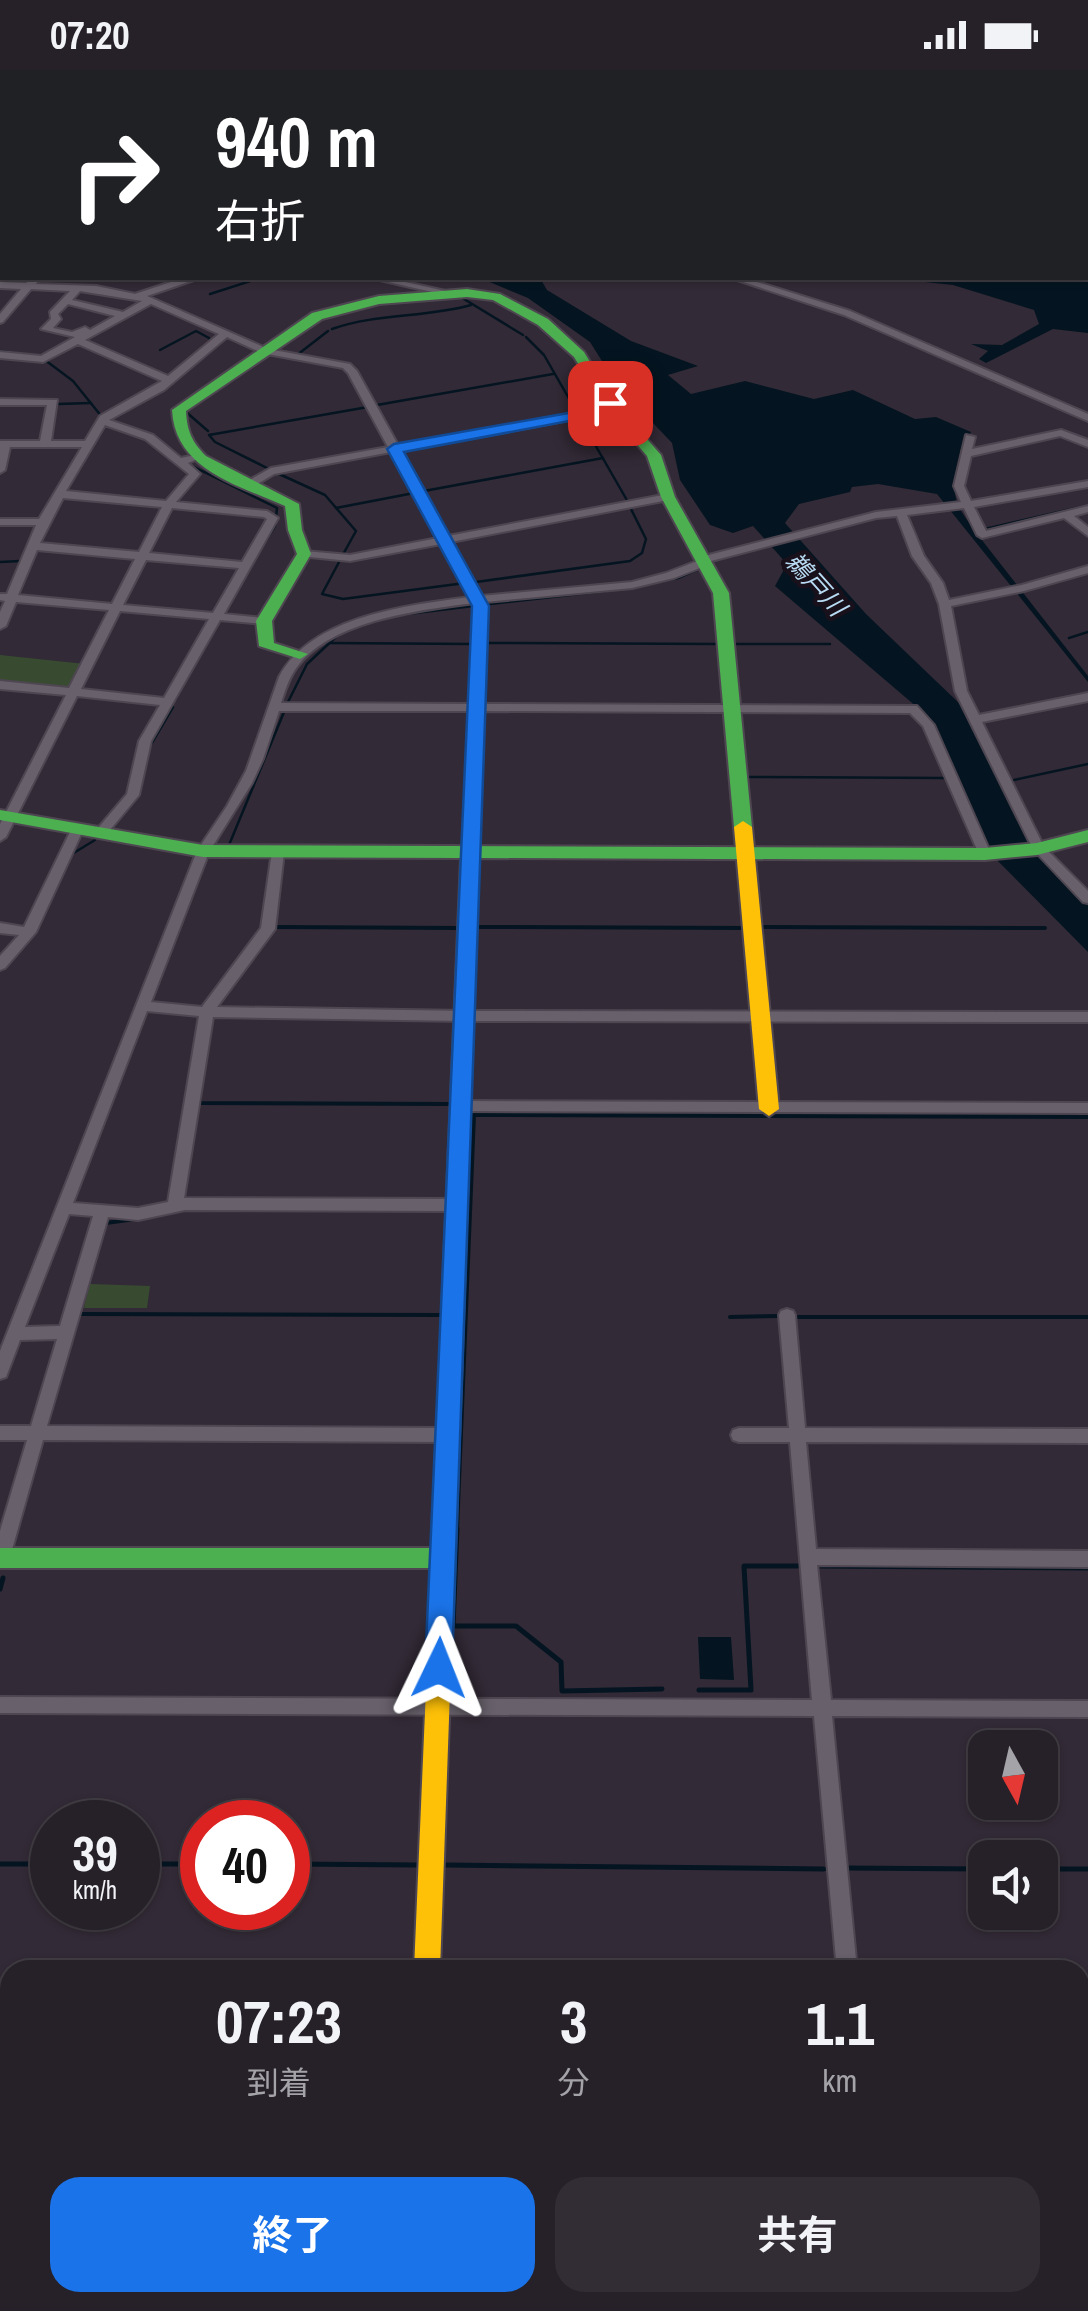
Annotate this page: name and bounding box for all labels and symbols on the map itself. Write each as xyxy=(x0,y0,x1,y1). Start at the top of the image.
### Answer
pin xyxy=(568,361,653,446)
water label: 鵜戸川 xyxy=(778,545,856,625)
position arrow xyxy=(387,1616,491,1720)
north arrow xyxy=(968,1730,1058,1820)
speed limit sign: 40 xyxy=(180,1800,310,1930)

